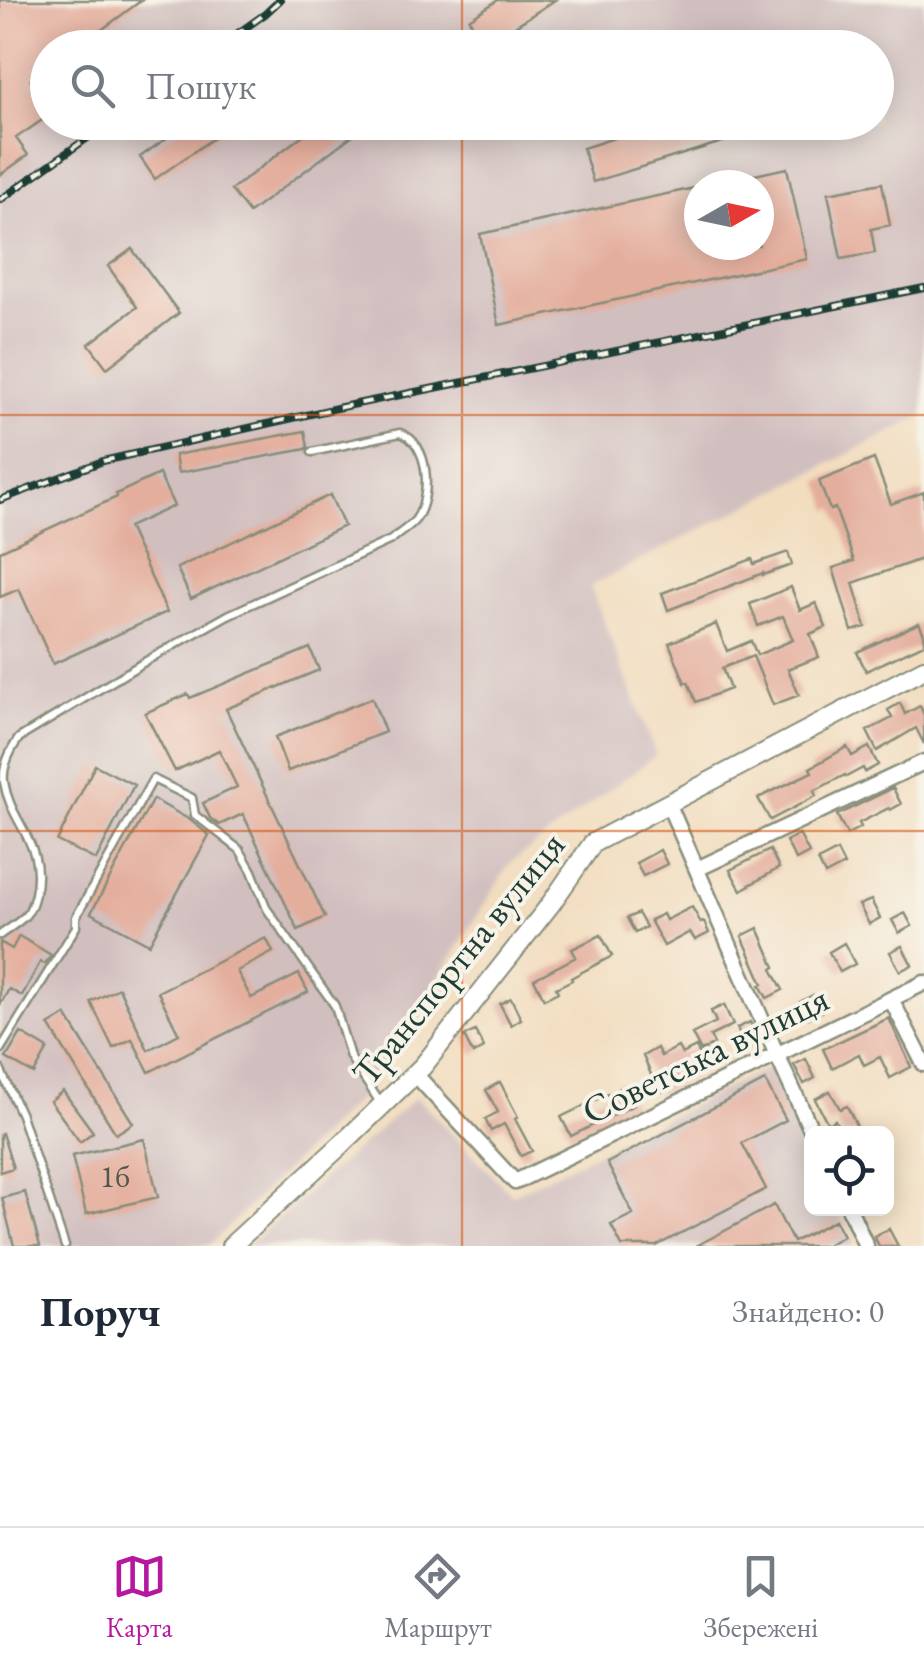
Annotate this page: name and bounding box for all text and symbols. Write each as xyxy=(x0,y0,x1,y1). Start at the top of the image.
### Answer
search box xyxy=(30,30,894,140)
icon: search xyxy=(65,58,120,113)
text: Пошук xyxy=(145,61,256,110)
north arrow xyxy=(684,170,774,260)
street label: Транспортна вулиця xyxy=(341,821,575,1095)
street label: Советська вулиця xyxy=(574,973,836,1135)
map controls xyxy=(804,1126,894,1216)
button: locate xyxy=(804,1126,894,1216)
house number: 1б xyxy=(100,1155,130,1197)
text: Поруч xyxy=(40,1284,161,1339)
text: Знайдено: 0 xyxy=(732,1290,884,1332)
tab: Карта xyxy=(106,1549,173,1645)
tab: Маршрут xyxy=(384,1549,492,1645)
tab: Збережені xyxy=(703,1549,818,1645)

